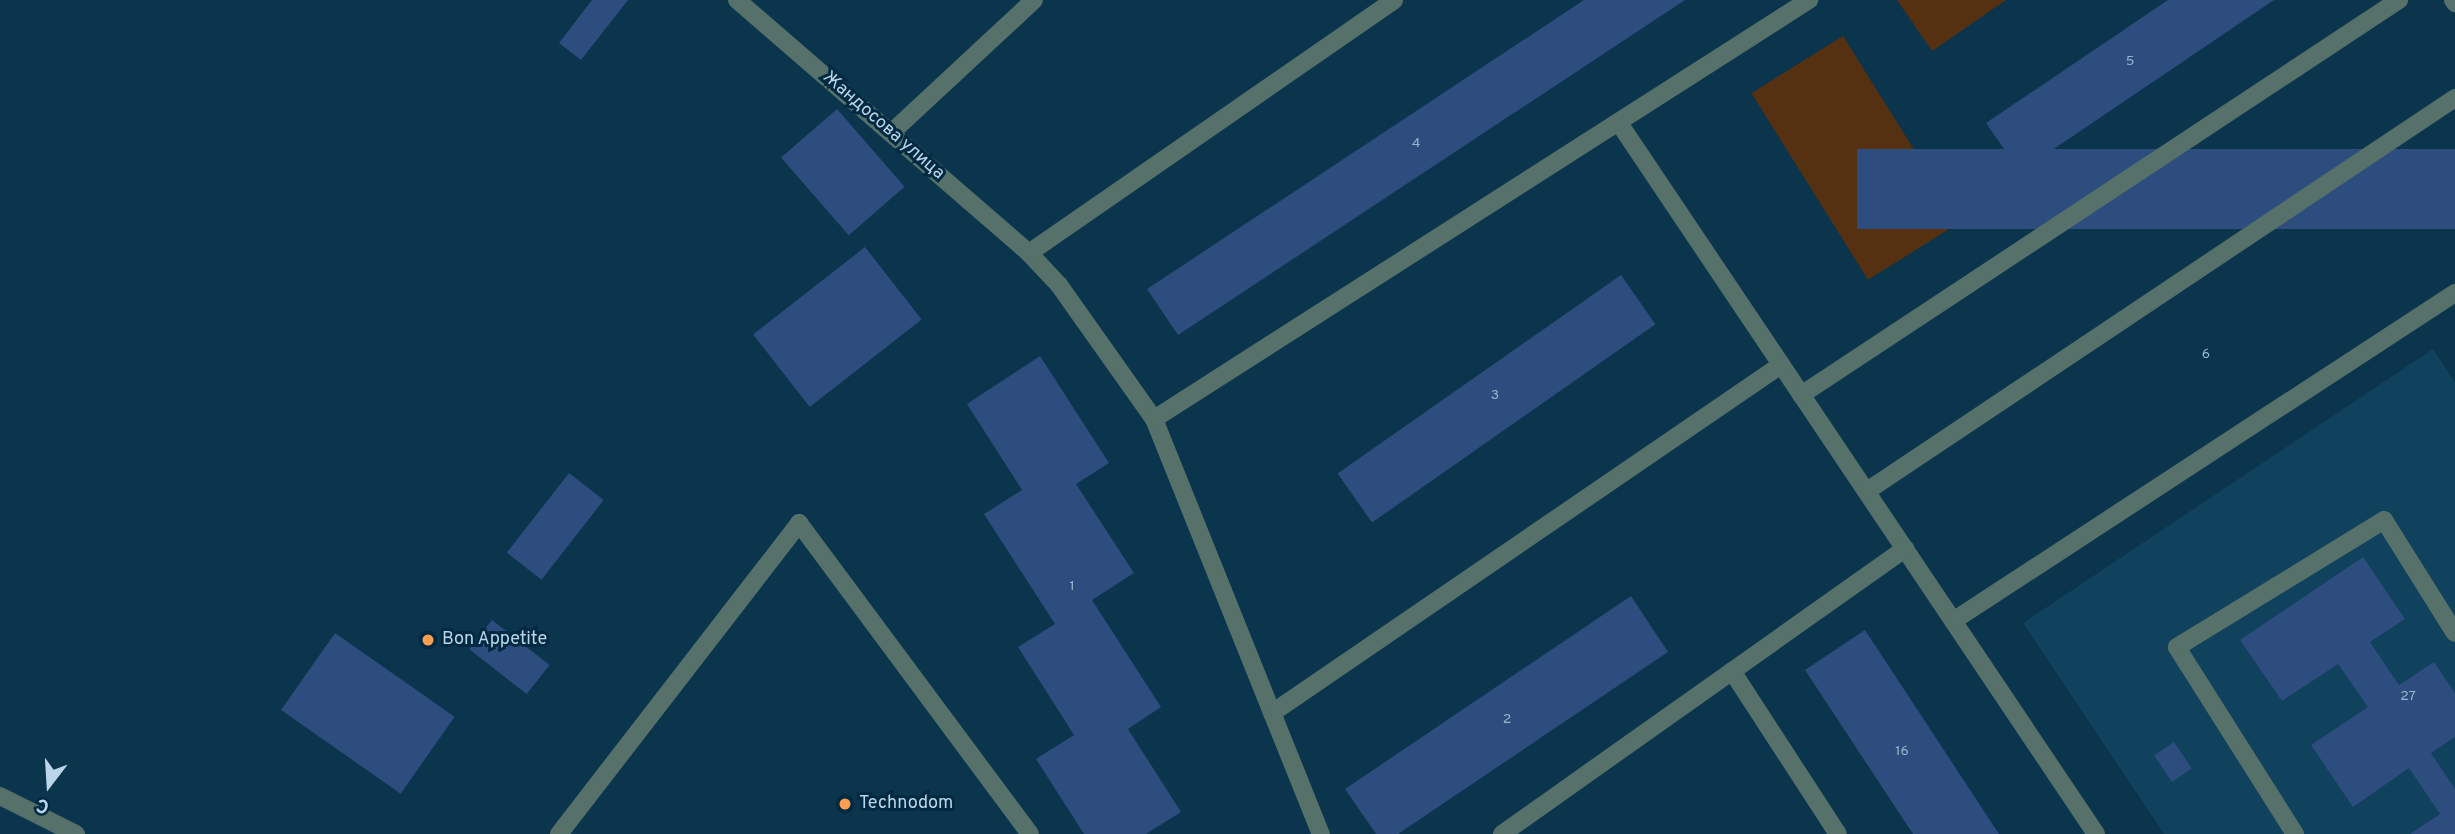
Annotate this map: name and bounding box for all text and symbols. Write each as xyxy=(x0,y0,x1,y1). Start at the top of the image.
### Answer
house number: 5 xyxy=(2126,54,2134,70)
street label: Жандосова улица xyxy=(818,67,948,185)
house number: 4 xyxy=(1412,136,1420,152)
house number: 6 xyxy=(2202,347,2210,363)
house number: 3 xyxy=(1491,388,1499,404)
house number: 1 xyxy=(1069,579,1075,595)
place label: Bon Appetite xyxy=(442,629,548,651)
marker: Bon Appetite xyxy=(420,632,436,648)
house number: 27 xyxy=(2400,689,2416,705)
house number: 2 xyxy=(1503,712,1511,728)
house number: 16 xyxy=(1895,744,1909,760)
north arrow xyxy=(14,750,84,820)
text: С xyxy=(34,792,52,818)
place label: Technodom xyxy=(859,793,953,815)
marker: Technodom xyxy=(837,796,853,812)

